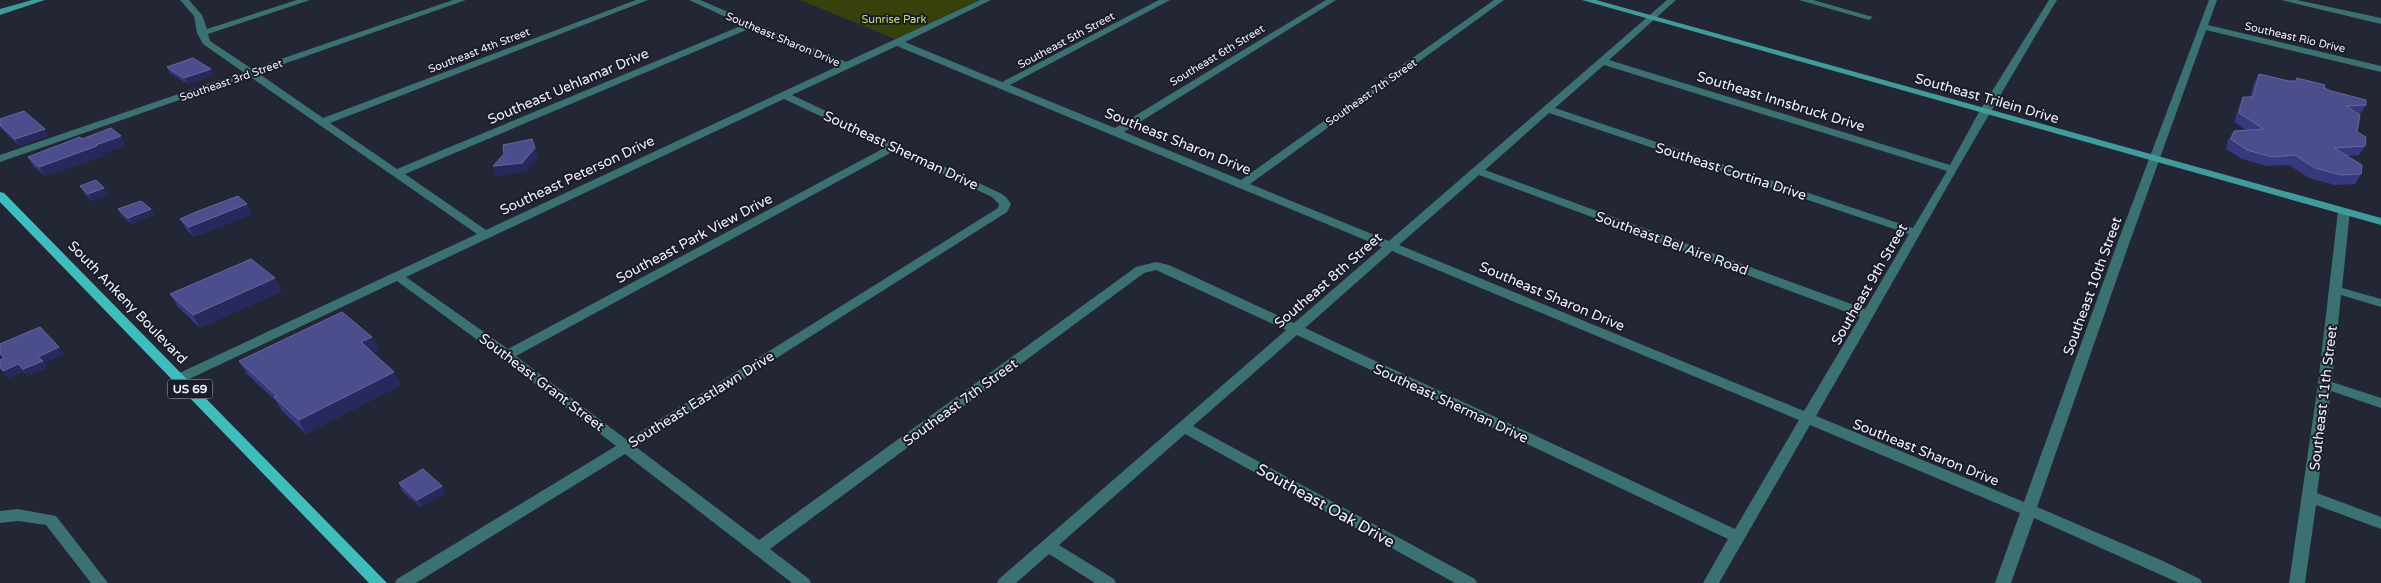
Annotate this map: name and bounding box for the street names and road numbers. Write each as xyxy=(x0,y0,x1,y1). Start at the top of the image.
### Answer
street label: Southeast Sharon Drive xyxy=(724,9,842,69)
street label: Southeast 5th Street xyxy=(1016,9,1117,72)
street label: Southeast Rio Drive xyxy=(2243,20,2347,55)
street label: Southeast 6th Street xyxy=(1168,22,1267,89)
street label: Southeast 4th Street xyxy=(426,25,532,76)
street label: Southeast Uehlamar Drive xyxy=(485,45,651,128)
street label: Southeast 7th Street xyxy=(1323,56,1419,129)
street label: Southeast 3rd Street xyxy=(178,57,284,104)
street label: Southeast Innsbruck Drive xyxy=(1695,68,1867,135)
street label: Southeast Trilein Drive xyxy=(1913,70,2061,127)
street label: Southeast Sharon Drive xyxy=(1102,104,1253,179)
street label: Southeast Sherman Drive xyxy=(821,107,981,194)
street label: Southeast Peterson Drive xyxy=(497,132,657,219)
street label: Southeast Cortina Drive xyxy=(1653,139,1809,204)
street label: Southeast Park View Drive xyxy=(613,190,775,287)
street label: Southeast Bel Aire Road xyxy=(1593,208,1751,279)
street label: Southeast 10th Street xyxy=(2059,214,2126,358)
street label: Southeast 9th Street xyxy=(1828,220,1911,348)
street label: Southeast 8th Street xyxy=(1271,229,1386,332)
street label: South Ankeny Boulevard xyxy=(64,237,191,367)
street label: Southeast Sharon Drive xyxy=(1477,258,1627,335)
street label: Southeast 11th Street xyxy=(2306,324,2341,472)
street label: Southeast Grant Street xyxy=(476,330,608,435)
street label: Southeast Eastlawn Drive xyxy=(625,347,777,451)
street label: Southeast 7th Street xyxy=(900,355,1021,450)
street label: Southeast Sherman Drive xyxy=(1371,360,1531,447)
road number: US 69 xyxy=(168,379,212,398)
street label: Southeast Sharon Drive xyxy=(1850,415,2001,490)
street label: Southeast Oak Drive xyxy=(1253,459,1398,552)

